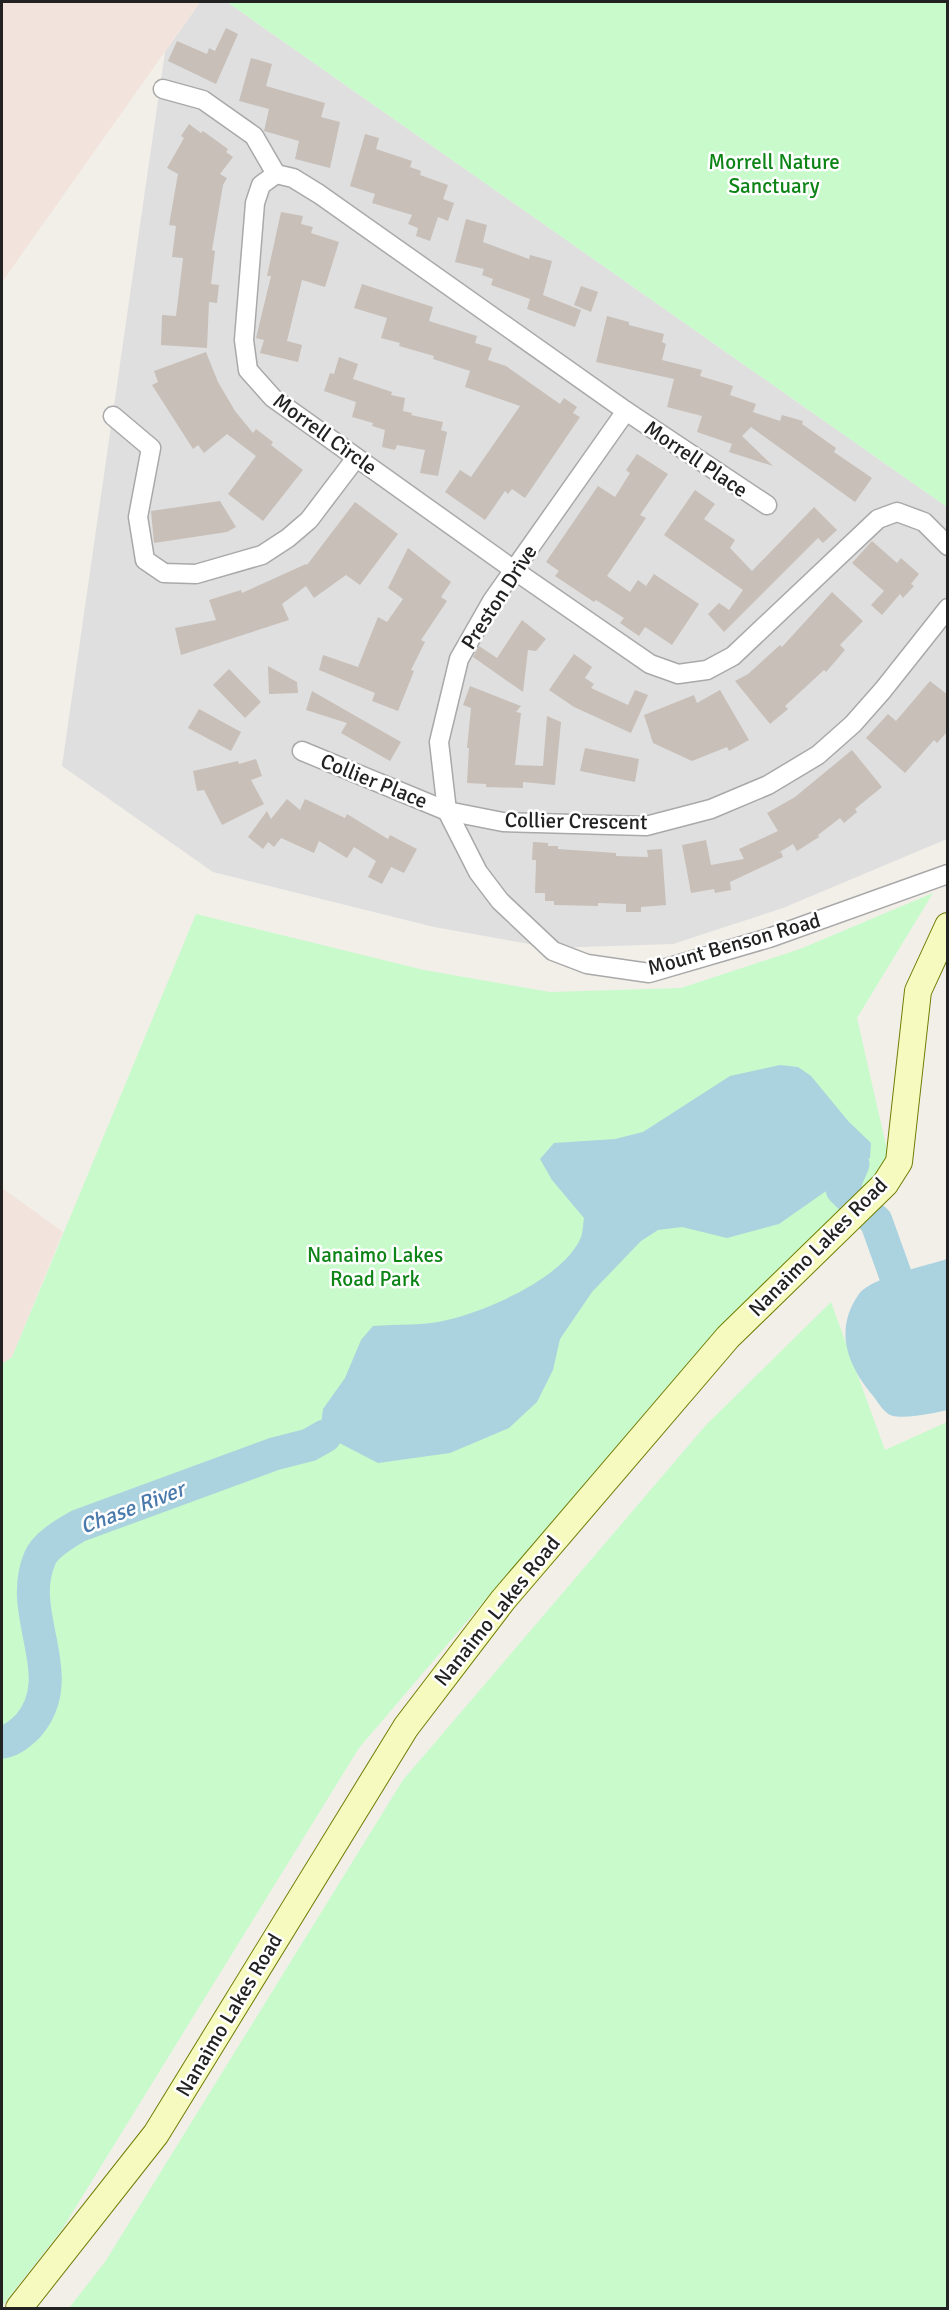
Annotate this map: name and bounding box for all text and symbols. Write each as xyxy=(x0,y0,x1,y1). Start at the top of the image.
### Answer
park label: Morrell Nature Sanctuary xyxy=(708,149,840,199)
street label: Morrell Circle xyxy=(268,388,382,480)
street label: Morrell Place xyxy=(639,415,753,503)
street label: Preston Drive xyxy=(455,540,543,654)
street label: Collier Place xyxy=(317,748,431,814)
street label: Collier Crescent xyxy=(504,807,648,835)
street label: Mount Benson Road xyxy=(645,907,823,981)
street label: Nanaimo Lakes Road xyxy=(743,1172,893,1322)
park label: Nanaimo Lakes Road Park xyxy=(307,1242,443,1292)
water label: Chase River xyxy=(76,1474,191,1540)
street label: Nanaimo Lakes Road xyxy=(428,1531,566,1691)
street label: Nanaimo Lakes Road xyxy=(170,1929,288,2101)

